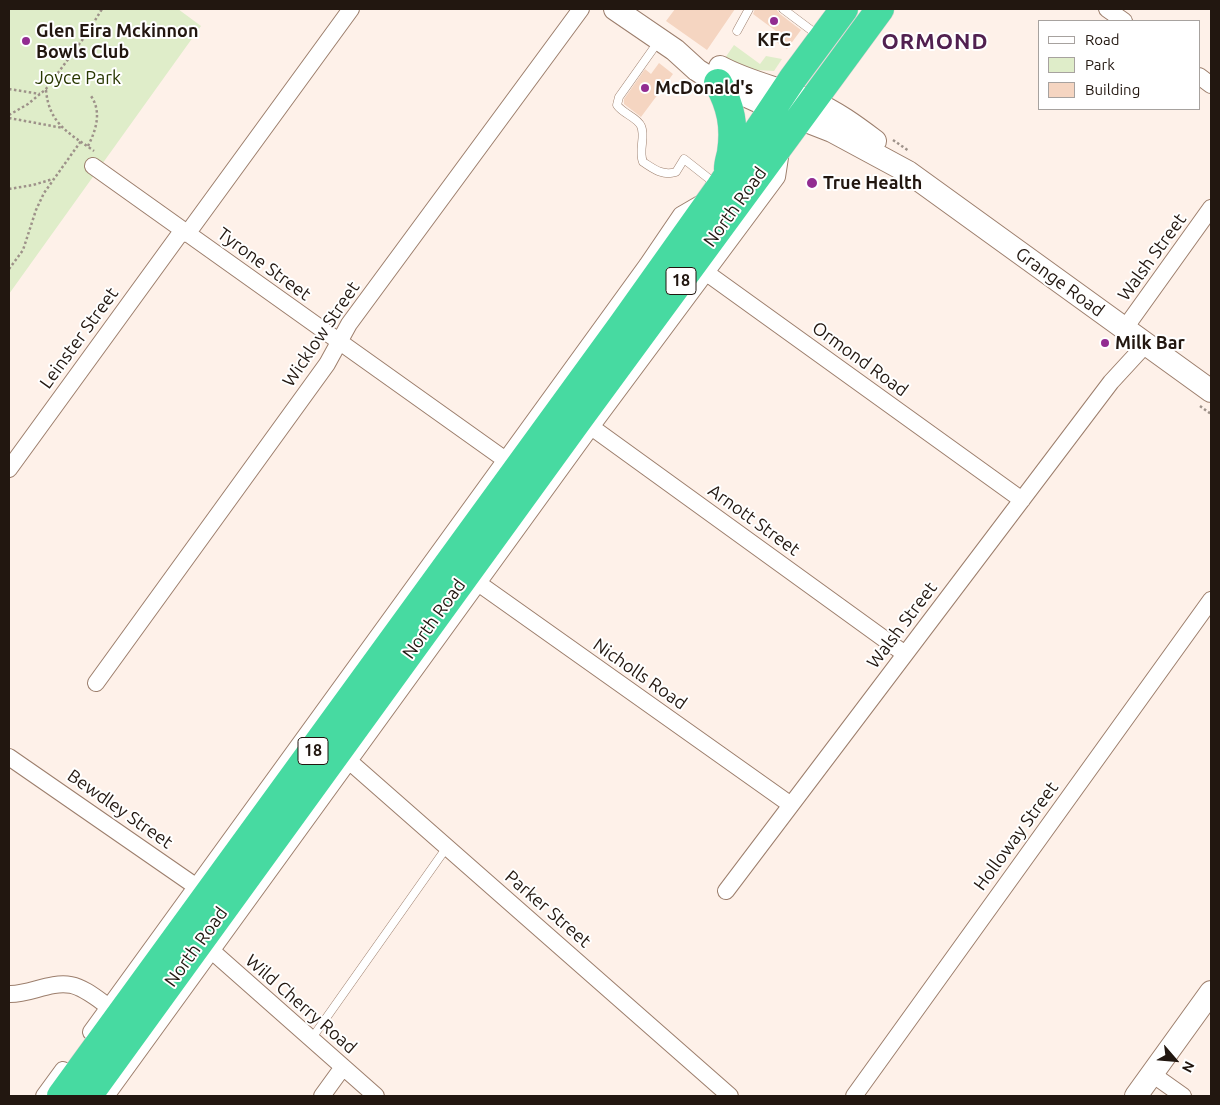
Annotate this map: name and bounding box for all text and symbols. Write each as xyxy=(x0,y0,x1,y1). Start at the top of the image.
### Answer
marker: KFC xyxy=(768,15,780,27)
place label: Glen Eira Mckinnon Bowls Club xyxy=(36,20,198,62)
legend xyxy=(1038,20,1200,110)
place label: KFC xyxy=(757,29,791,51)
district label: ORMOND xyxy=(881,29,989,55)
text: Road xyxy=(1085,31,1120,48)
marker: Glen Eira Mckinnon Bowls Club xyxy=(20,35,32,47)
text: Park xyxy=(1085,56,1115,73)
park label: Joyce Park xyxy=(35,67,121,89)
place label: McDonald's xyxy=(655,77,753,99)
text: Building xyxy=(1085,81,1140,98)
marker: McDonald's xyxy=(639,82,651,94)
street label: North Road xyxy=(699,163,771,251)
place label: True Health xyxy=(823,172,922,194)
marker: True Health xyxy=(805,176,819,190)
street label: Walsh Street xyxy=(1113,209,1191,305)
street label: Tyrone Street xyxy=(213,223,315,305)
street label: Grange Road xyxy=(1012,243,1108,321)
road number: 18 xyxy=(666,268,696,294)
street label: Wicklow Street xyxy=(278,277,364,391)
street label: Leinster Street xyxy=(35,283,123,393)
street label: Ormond Road xyxy=(808,317,912,401)
place label: Milk Bar xyxy=(1115,332,1185,354)
marker: Milk Bar xyxy=(1099,337,1111,349)
street label: Arnott Street xyxy=(704,480,804,560)
street label: North Road xyxy=(398,575,470,663)
street label: Walsh Street xyxy=(862,577,942,673)
street label: Nicholls Road xyxy=(589,634,691,714)
road number: 18 xyxy=(298,738,328,764)
street label: Bewdley Street xyxy=(63,765,177,853)
street label: Holloway Street xyxy=(969,777,1063,895)
street label: Parker Street xyxy=(501,866,595,952)
street label: North Road xyxy=(160,903,232,991)
street label: Wild Cherry Road xyxy=(241,950,361,1058)
north arrow xyxy=(1150,1035,1200,1085)
text: N xyxy=(1179,1059,1198,1075)

